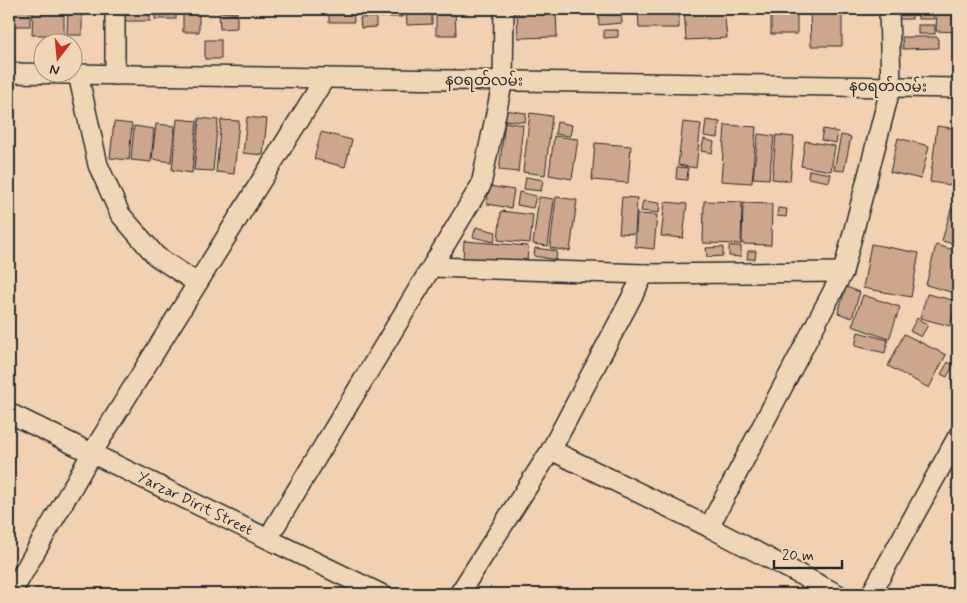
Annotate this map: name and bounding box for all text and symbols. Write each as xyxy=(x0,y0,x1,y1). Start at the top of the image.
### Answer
north arrow xyxy=(32,32,82,82)
text: N xyxy=(48,60,62,79)
street label: နဝရတ်လမ်း xyxy=(445,69,523,93)
street label: နဝရတ်လမ်း xyxy=(849,75,927,99)
street label: Yarzar Dirit Street xyxy=(134,467,256,541)
scale bar xyxy=(774,538,842,570)
text: 20 m xyxy=(782,546,814,566)

